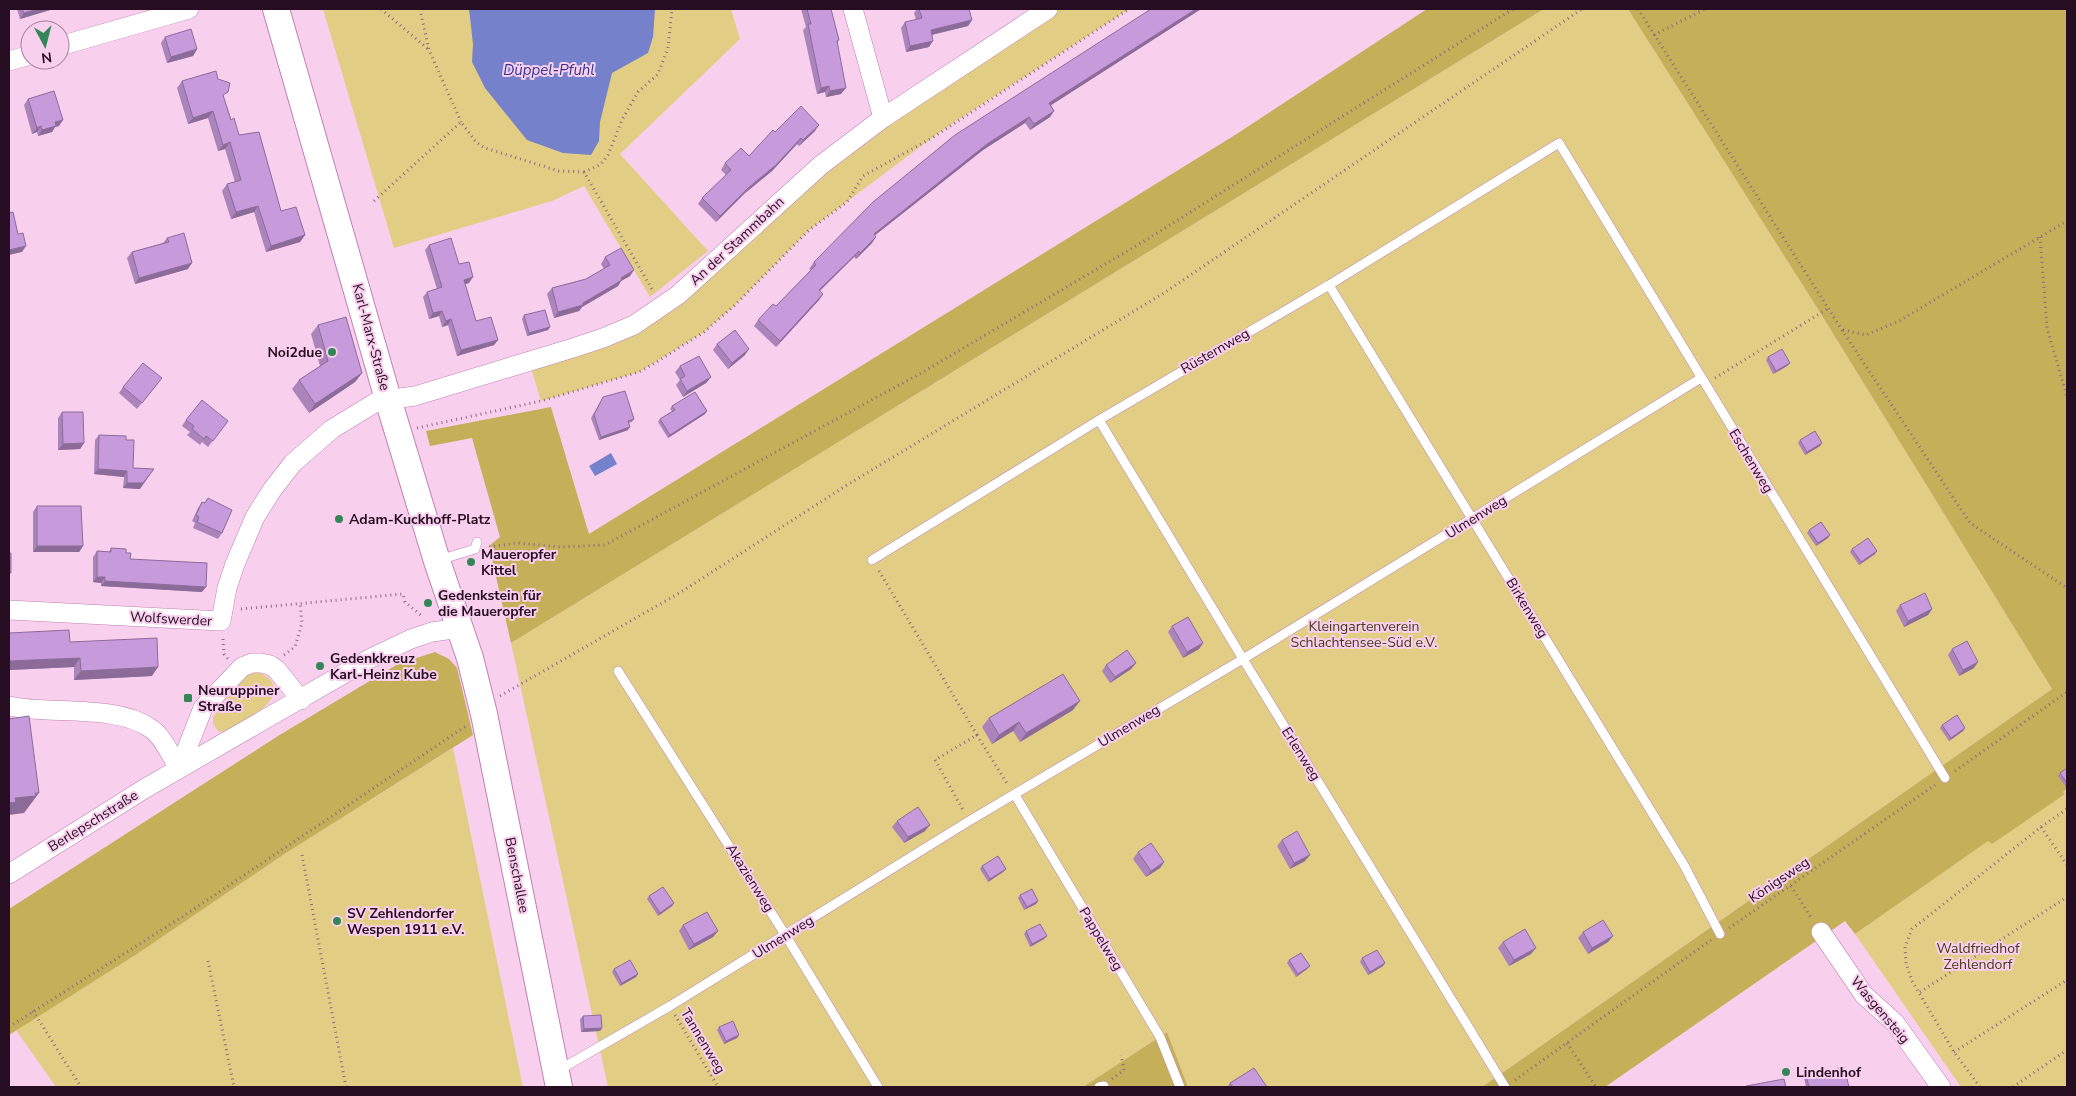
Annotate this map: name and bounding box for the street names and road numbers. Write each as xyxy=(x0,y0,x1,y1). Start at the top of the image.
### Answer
street label: An der Stammbahn xyxy=(686,192,788,290)
street label: Karl-Marx-Straße xyxy=(348,281,394,393)
street label: Rüsternweg xyxy=(1177,324,1253,378)
street label: Eschenweg xyxy=(1724,425,1778,497)
street label: Ulmenweg xyxy=(1442,491,1510,543)
street label: Birkenweg xyxy=(1502,574,1552,642)
street label: Wolfswerder xyxy=(129,607,213,631)
street label: Ulmenweg xyxy=(1095,700,1163,752)
street label: Erlenweg xyxy=(1277,724,1325,784)
street label: Berlepschstraße xyxy=(44,786,142,856)
street label: Benschallee xyxy=(500,836,534,914)
street label: Akazienweg xyxy=(722,840,778,916)
street label: Königsweg xyxy=(1745,853,1813,907)
street label: Pappelweg xyxy=(1075,904,1127,974)
street label: Ulmenweg xyxy=(749,911,817,963)
street label: Wasgensteig xyxy=(1846,972,1914,1048)
street label: Tannenweg xyxy=(676,1005,730,1077)

